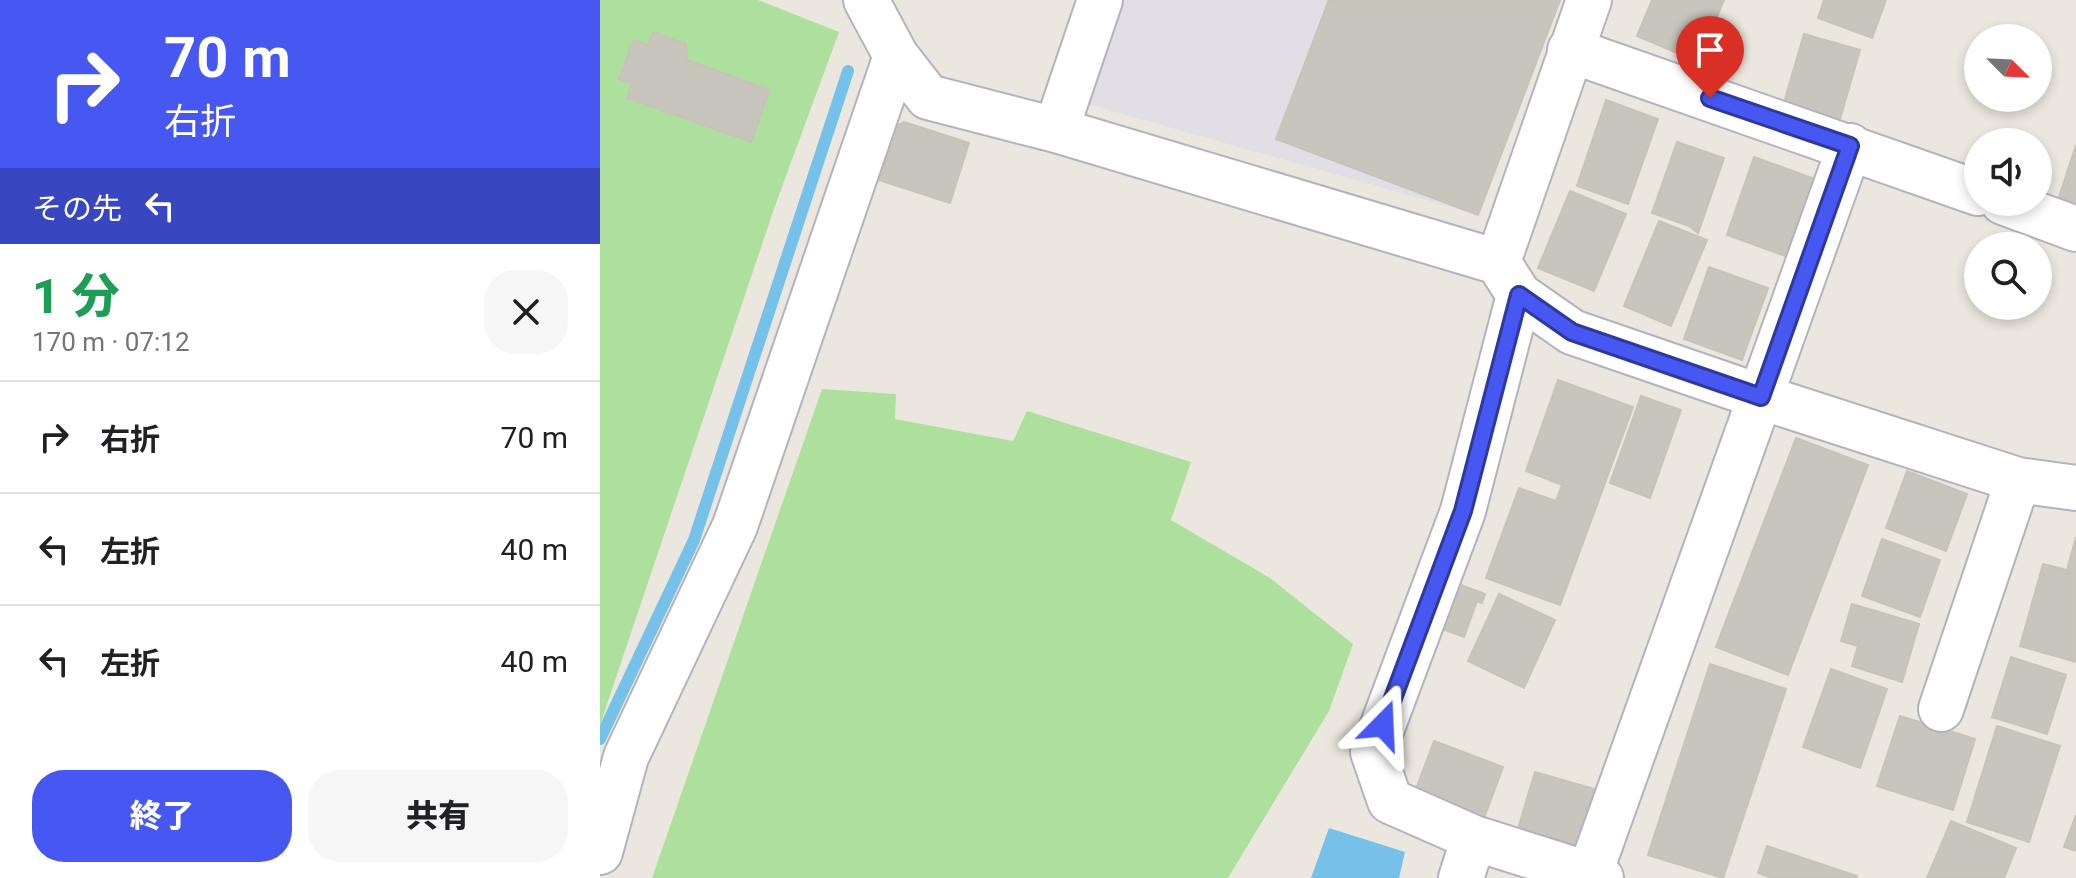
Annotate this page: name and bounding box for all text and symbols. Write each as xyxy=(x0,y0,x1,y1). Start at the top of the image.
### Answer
pin xyxy=(1676,16,1744,98)
north arrow xyxy=(1964,24,2052,112)
map controls xyxy=(1964,24,2052,320)
text: 70 m xyxy=(164,25,291,91)
icon: arrive xyxy=(1688,28,1732,72)
icon: right xyxy=(32,32,136,136)
text: 右折 xyxy=(164,101,236,143)
button: sound xyxy=(1964,128,2052,216)
icon: left xyxy=(138,184,182,228)
text: その先 xyxy=(32,191,122,226)
button: search xyxy=(1964,232,2052,320)
text: 1 分 xyxy=(32,268,120,325)
button: close xyxy=(484,270,568,354)
text: 170 m · 07:12 xyxy=(32,327,190,357)
icon: right xyxy=(32,415,76,459)
text: 70 m xyxy=(501,420,568,455)
text: 右折 xyxy=(100,422,160,457)
icon: left xyxy=(32,527,76,571)
text: 40 m xyxy=(501,532,568,567)
text: 左折 xyxy=(100,534,160,569)
icon: left xyxy=(32,639,76,683)
text: 40 m xyxy=(501,644,568,679)
text: 左折 xyxy=(100,646,160,681)
position arrow xyxy=(1341,683,1425,767)
button: 終了 xyxy=(32,770,292,862)
button: 共有 xyxy=(308,770,568,862)

